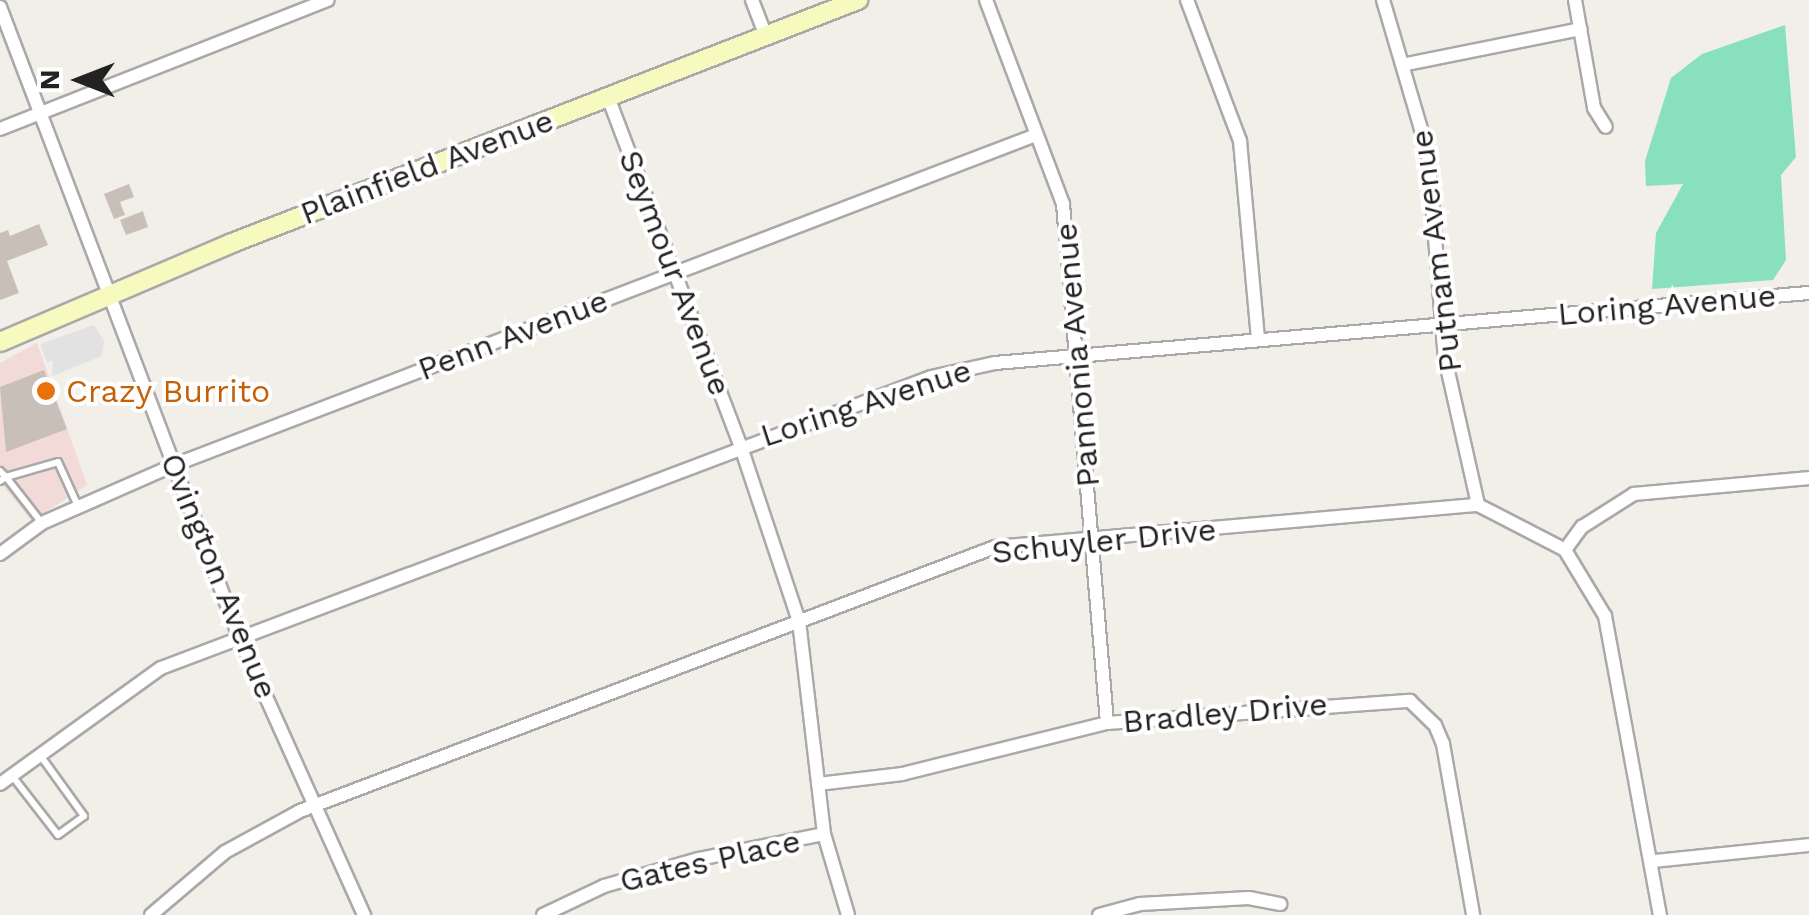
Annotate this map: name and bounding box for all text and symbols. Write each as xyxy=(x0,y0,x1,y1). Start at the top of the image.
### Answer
north arrow xyxy=(30,30,130,130)
text: N xyxy=(33,70,66,90)
street label: Plainfield Avenue xyxy=(295,101,559,233)
street label: Putnam Avenue xyxy=(1402,127,1470,375)
street label: Seymour Avenue xyxy=(610,144,740,402)
street label: Pannonia Avenue xyxy=(1046,220,1108,490)
street label: Loring Avenue xyxy=(1556,276,1778,334)
street label: Penn Avenue xyxy=(412,281,614,389)
street label: Loring Avenue xyxy=(755,351,977,455)
place label: Crazy Burrito xyxy=(66,372,271,410)
marker: Crazy Burrito xyxy=(35,380,57,402)
street label: Ovington Avenue xyxy=(152,447,286,705)
street label: Schuyler Drive xyxy=(989,510,1219,572)
street label: Bradley Drive xyxy=(1121,685,1329,741)
street label: Gates Place xyxy=(616,822,804,900)

